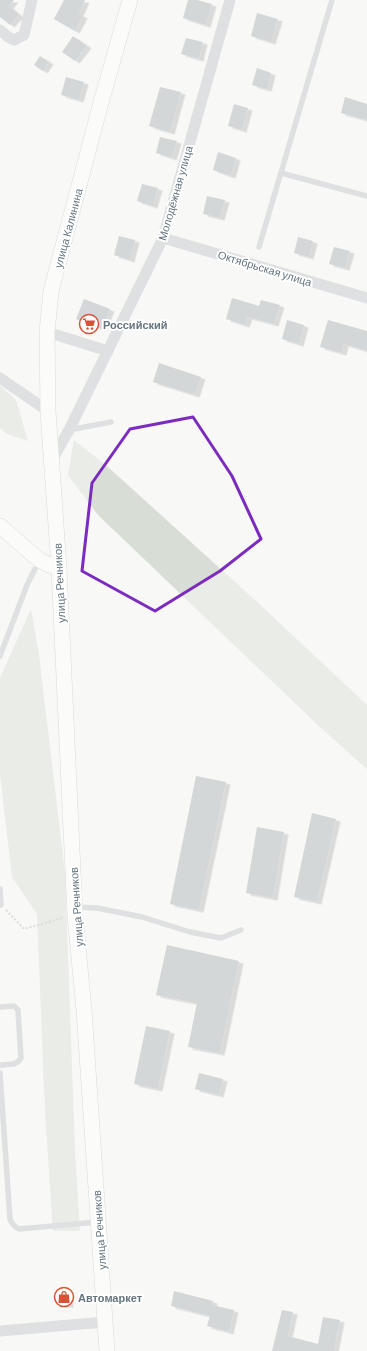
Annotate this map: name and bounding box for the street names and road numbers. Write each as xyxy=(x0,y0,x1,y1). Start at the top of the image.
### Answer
street label: Молодёжная улица xyxy=(155,143,195,242)
street label: улица Калинина xyxy=(51,186,85,269)
street label: Октябрьская улица xyxy=(216,247,314,289)
street label: улица Речников xyxy=(50,543,68,623)
street label: улица Речников xyxy=(67,867,85,947)
street label: улица Речников xyxy=(90,1190,108,1270)

